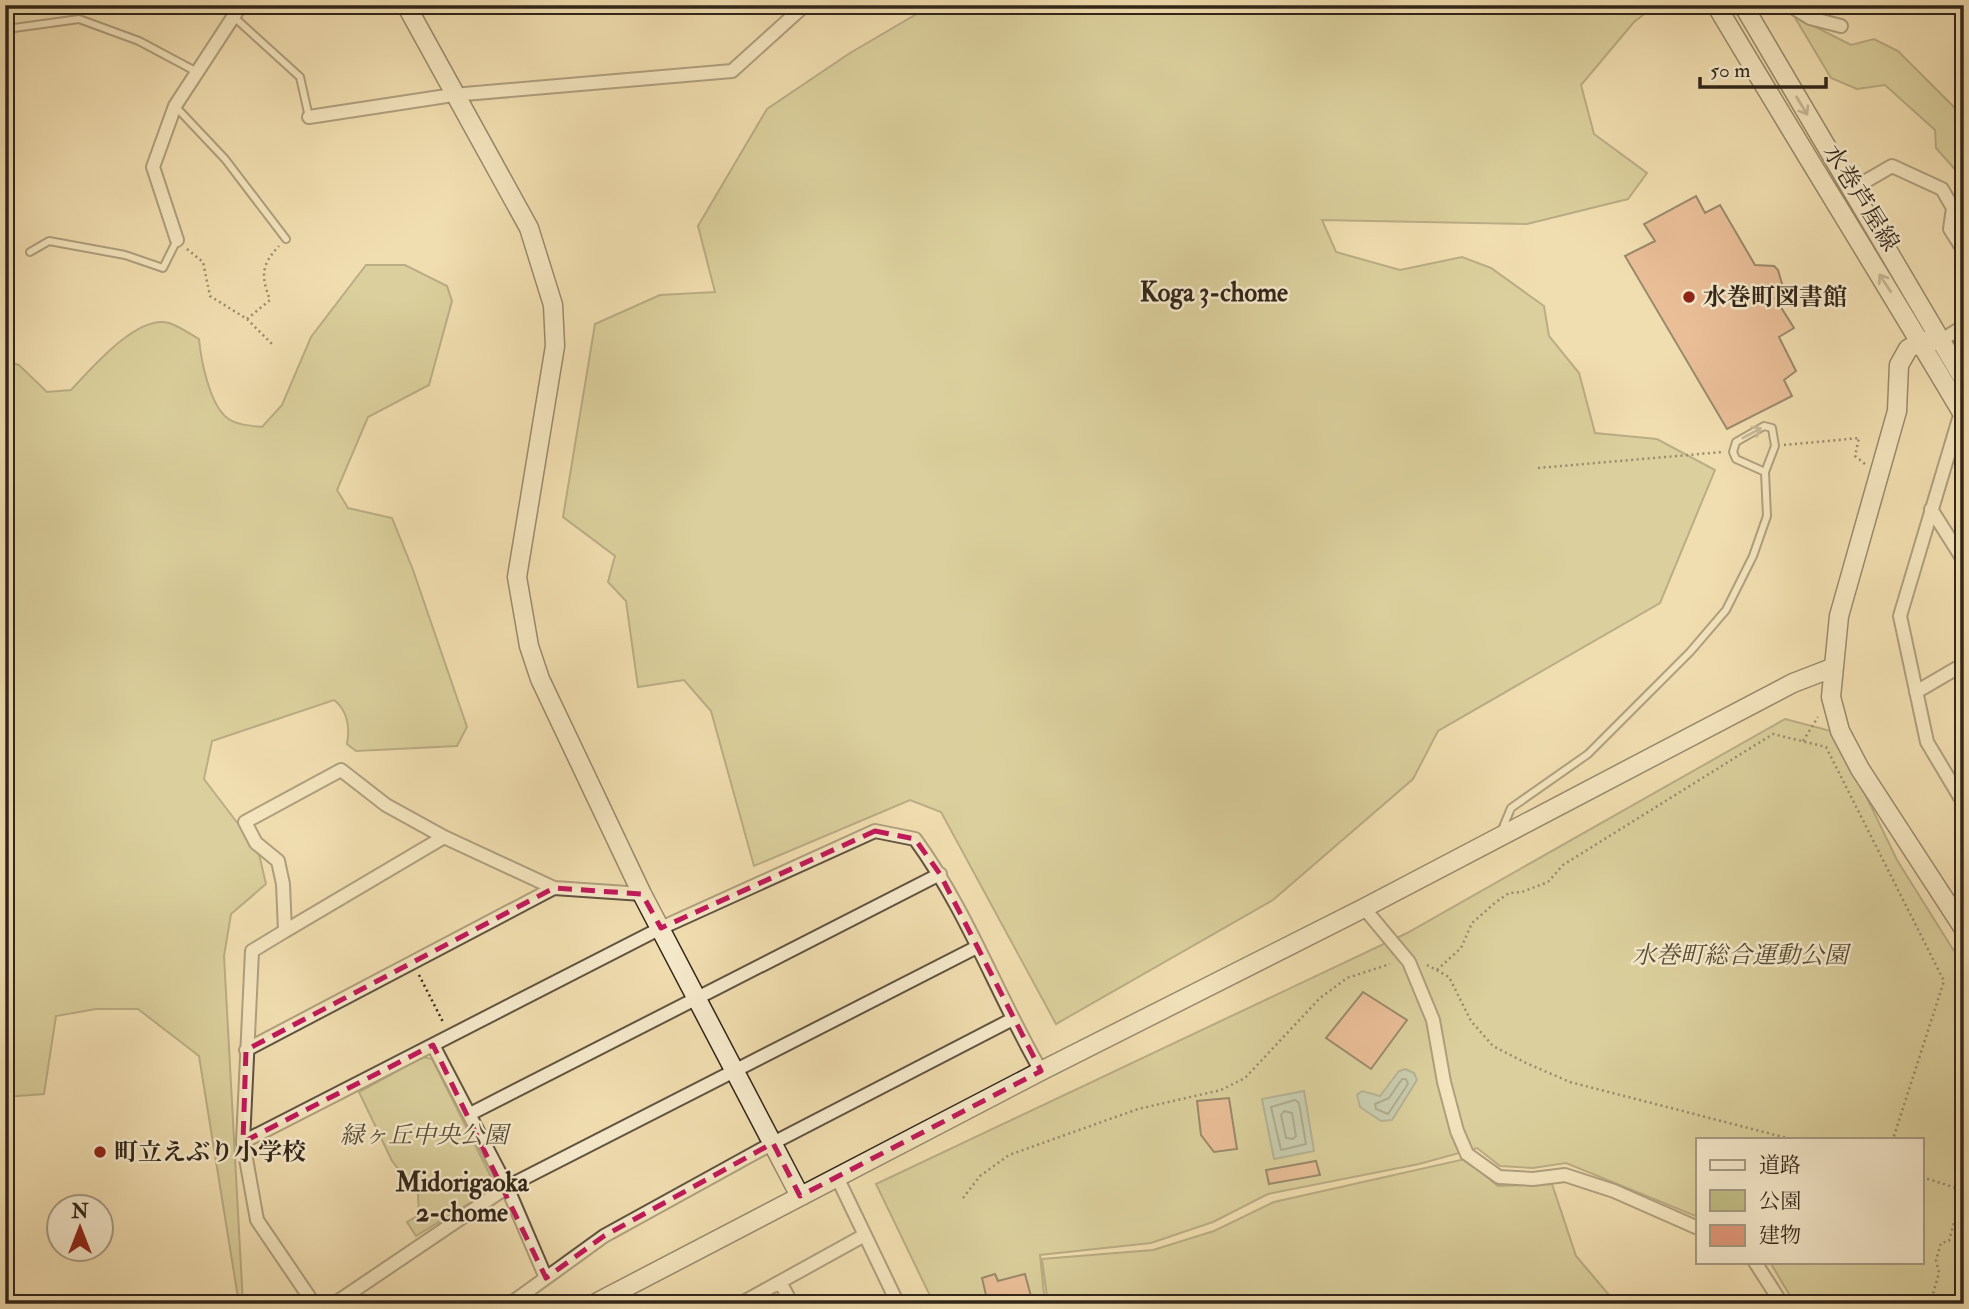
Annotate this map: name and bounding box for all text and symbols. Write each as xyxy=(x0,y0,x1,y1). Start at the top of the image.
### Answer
scale bar xyxy=(1700,46,1826,90)
text: 50 m xyxy=(1710,57,1751,84)
one-way arrow xyxy=(1796,96,1810,116)
street label: 水巻芦屋線 xyxy=(1816,139,1906,257)
one-way arrow xyxy=(1877,274,1891,294)
district label: Koga 3-chome xyxy=(1140,277,1288,310)
place label: 水巻町図書館 xyxy=(1703,282,1847,313)
marker: 水巻町図書館 xyxy=(1681,289,1697,305)
one-way arrow xyxy=(1741,426,1762,439)
park label: 水巻町総合運動公園 xyxy=(1632,940,1852,971)
park label: 緑ヶ丘中央公園 xyxy=(340,1120,512,1151)
place label: 町立えぶり小学校 xyxy=(114,1137,306,1168)
legend xyxy=(1696,1138,1924,1264)
marker: 町立えぶり小学校 xyxy=(92,1144,108,1160)
text: 道路 xyxy=(1759,1152,1801,1179)
district label: Midorigaoka 2-chome xyxy=(395,1167,530,1229)
text: 公園 xyxy=(1759,1188,1801,1215)
north arrow xyxy=(46,1194,116,1264)
text: N xyxy=(70,1200,89,1224)
text: 建物 xyxy=(1759,1222,1801,1249)

